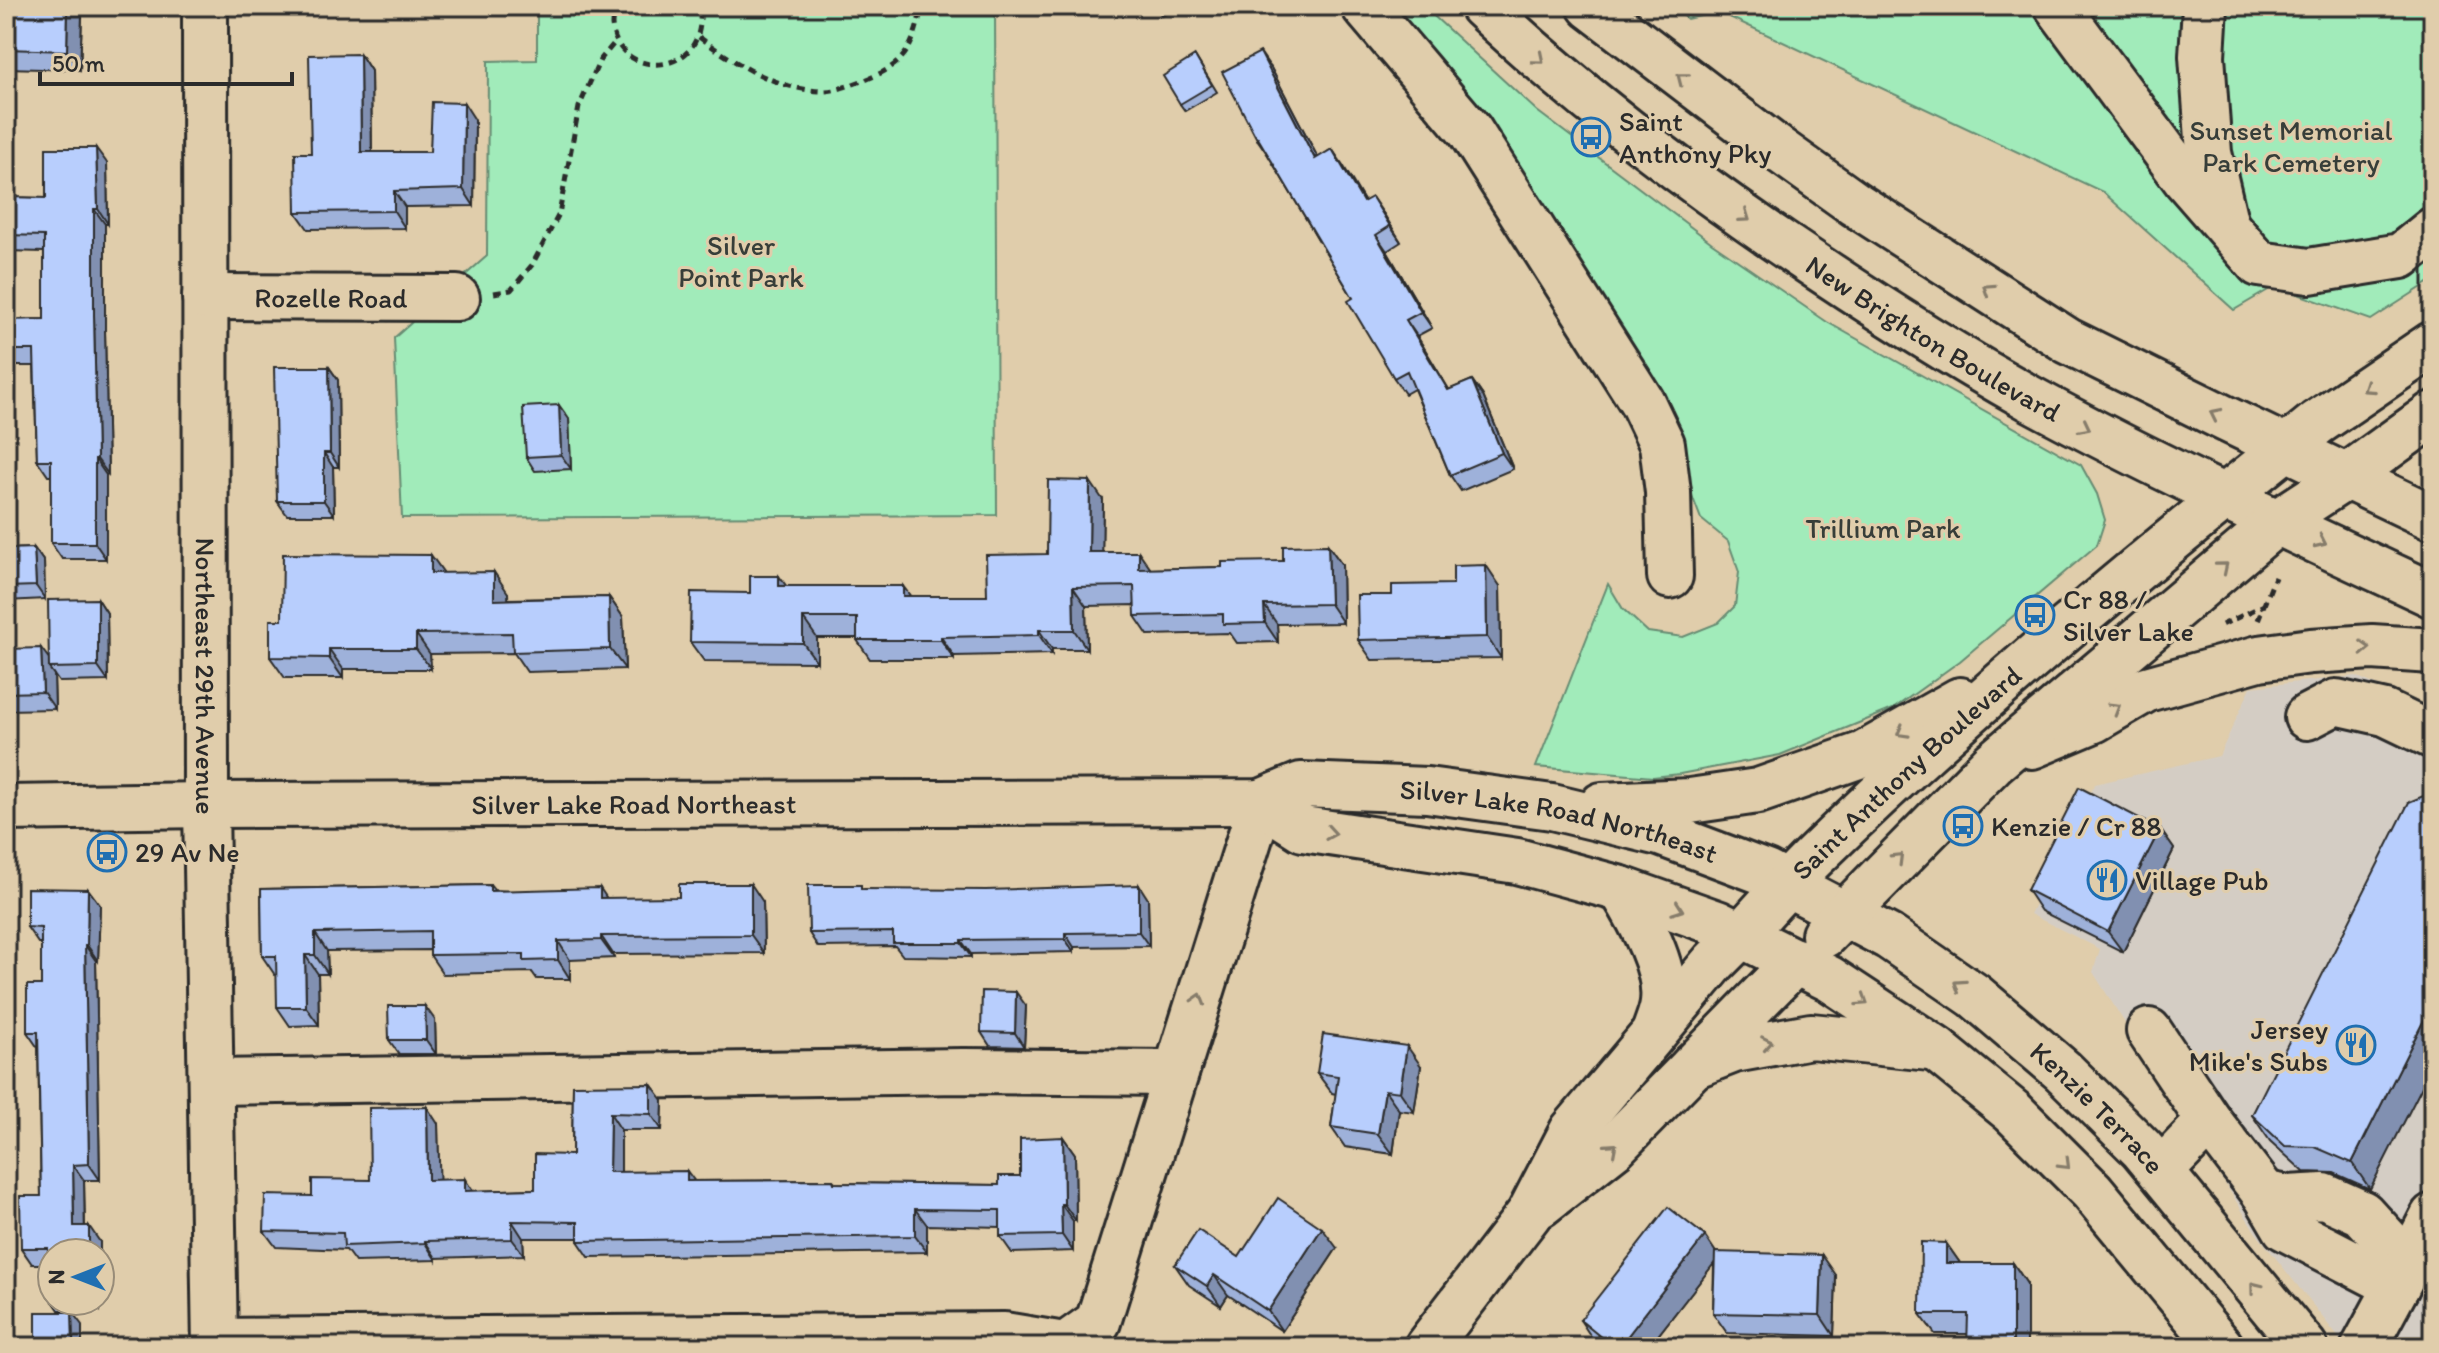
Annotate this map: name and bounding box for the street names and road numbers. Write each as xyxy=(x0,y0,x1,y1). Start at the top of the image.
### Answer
street label: New Brighton Boulevard xyxy=(1800,247,2067,429)
street label: Rozelle Road xyxy=(254,280,408,315)
street label: Northeast 29th Avenue xyxy=(189,537,223,815)
street label: Saint Anthony Boulevard xyxy=(1784,658,2028,887)
street label: Silver Lake Road Northeast xyxy=(1399,772,1723,870)
street label: Silver Lake Road Northeast xyxy=(472,786,796,821)
street label: Kenzie Terrace xyxy=(2024,1034,2172,1181)

